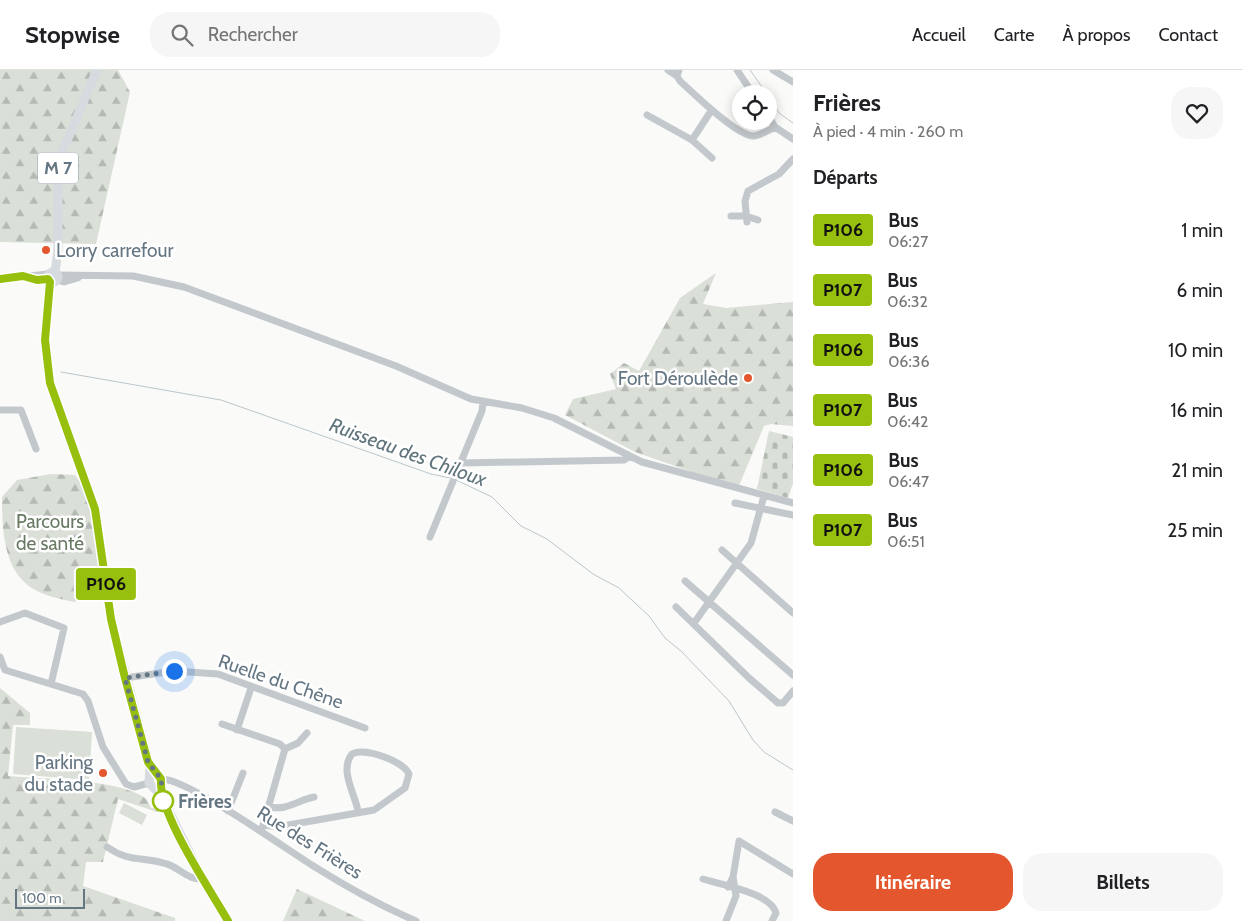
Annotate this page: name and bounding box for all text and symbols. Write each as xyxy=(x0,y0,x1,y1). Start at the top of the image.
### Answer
search box xyxy=(150,12,500,57)
text: Stopwise xyxy=(25,20,120,49)
icon: search xyxy=(168,21,196,49)
text: Rechercher xyxy=(208,23,298,46)
text: Accueil xyxy=(912,24,966,46)
text: Carte xyxy=(994,24,1034,46)
text: À propos xyxy=(1062,24,1130,46)
text: Contact xyxy=(1158,24,1218,46)
map controls xyxy=(732,85,777,130)
button: locate xyxy=(732,85,777,130)
button: heart xyxy=(1171,87,1223,139)
text: Frières xyxy=(813,88,881,117)
text: À pied · 4 min · 260 m xyxy=(813,122,963,141)
road number: M 7 xyxy=(38,152,78,184)
text: Départs xyxy=(813,166,878,189)
text: Bus xyxy=(888,209,919,232)
text: P106 xyxy=(823,219,863,241)
text: 1 min xyxy=(1181,219,1223,242)
text: 06:27 xyxy=(888,232,928,251)
place label: Lorry carrefour xyxy=(56,239,173,262)
marker: Lorry carrefour xyxy=(40,244,52,256)
text: Bus xyxy=(887,269,918,292)
text: P107 xyxy=(823,279,862,301)
text: 6 min xyxy=(1177,279,1223,302)
text: 06:32 xyxy=(887,292,928,311)
text: Bus xyxy=(888,329,919,352)
text: P106 xyxy=(823,339,863,361)
text: 10 min xyxy=(1168,339,1223,362)
text: 06:36 xyxy=(888,352,930,371)
place label: Fort Déroulède xyxy=(618,367,738,390)
marker: Fort Déroulède xyxy=(742,372,754,384)
text: Bus xyxy=(887,389,918,412)
text: P107 xyxy=(823,399,862,421)
text: 16 min xyxy=(1170,399,1223,422)
water label: Ruisseau des Chiloux xyxy=(326,412,491,492)
text: 06:42 xyxy=(887,412,928,431)
text: Bus xyxy=(888,449,919,472)
text: P106 xyxy=(823,459,863,481)
text: 21 min xyxy=(1171,459,1223,482)
text: 06:47 xyxy=(888,472,929,491)
text: Bus xyxy=(887,509,918,532)
park label: Parcours de santé xyxy=(16,510,84,555)
text: P107 xyxy=(823,519,862,541)
text: 25 min xyxy=(1167,519,1223,542)
text: 06:51 xyxy=(887,532,925,551)
line badge: P106 xyxy=(71,568,141,600)
text: P106 xyxy=(86,573,126,595)
street label: Ruelle du Chêne xyxy=(215,649,347,714)
your location xyxy=(162,659,187,684)
place label: Parking du stade xyxy=(25,751,94,796)
marker: Parking du stade xyxy=(97,767,109,779)
marker: Frières xyxy=(152,790,174,812)
place label: Frières xyxy=(178,790,232,813)
street label: Rue des Frières xyxy=(253,801,367,884)
button: Itinéraire xyxy=(813,853,1013,911)
button: Billets xyxy=(1023,853,1223,911)
scale bar xyxy=(15,886,85,909)
text: 100 m xyxy=(22,889,62,907)

